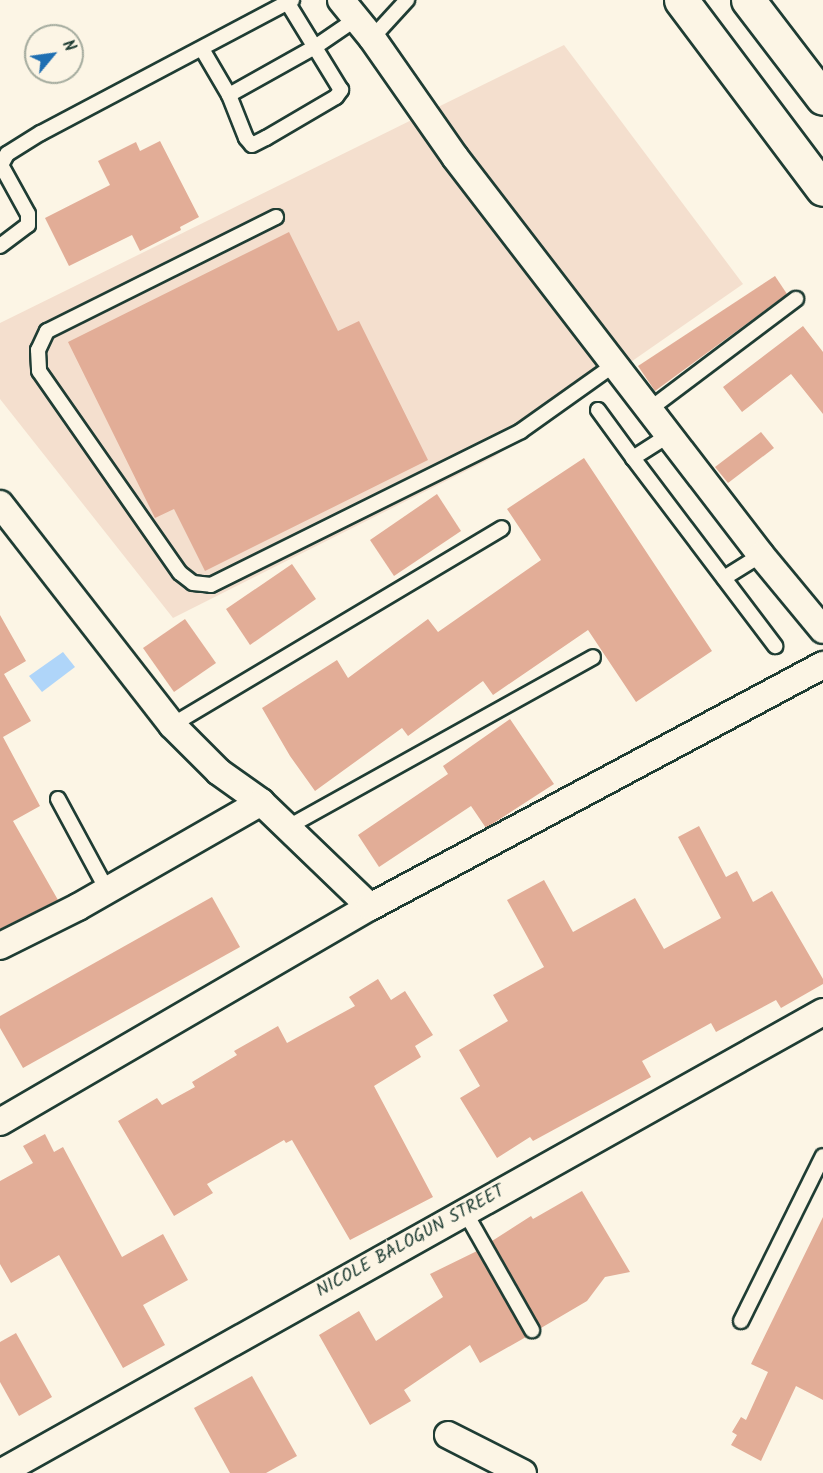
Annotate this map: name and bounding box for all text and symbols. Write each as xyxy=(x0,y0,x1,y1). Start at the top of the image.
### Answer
north arrow xyxy=(24,24,84,84)
text: N xyxy=(55,36,82,56)
street label: NICOLE BALOGUN STREET xyxy=(313,1181,509,1303)

